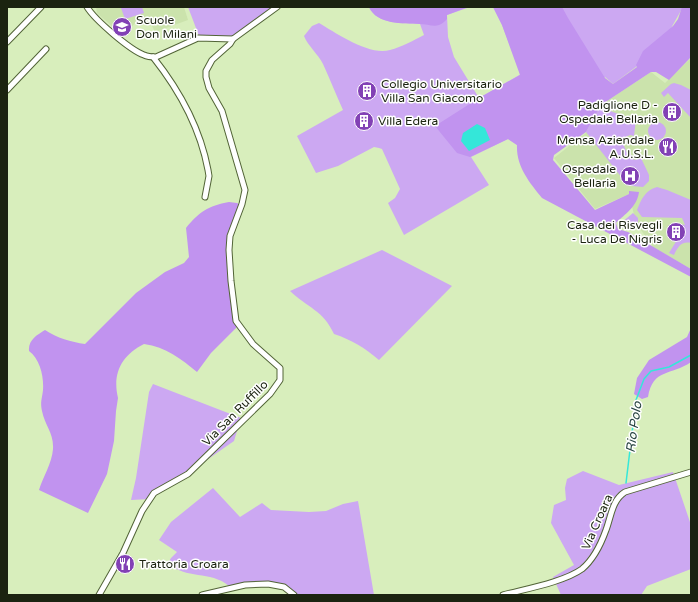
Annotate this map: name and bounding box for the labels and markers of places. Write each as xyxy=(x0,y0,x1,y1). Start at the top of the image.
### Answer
place label: Scuole Don Milani xyxy=(136,13,197,41)
school or university icon: Scuole Don Milani xyxy=(111,16,133,38)
place label: Collegio Universitario Villa San Giacomo xyxy=(381,77,502,105)
building icon: Collegio Universitario Villa San Giacomo xyxy=(356,80,378,102)
place label: Padiglione D - Ospedale Bellaria xyxy=(559,98,658,126)
building icon: Padiglione D - Ospedale Bellaria xyxy=(661,101,683,123)
building icon: Villa Edera xyxy=(353,110,375,132)
place label: Villa Edera xyxy=(378,114,438,128)
place label: Mensa Aziendale A.U.S.L. xyxy=(557,133,654,161)
restaurant icon: Mensa Aziendale A.U.S.L. xyxy=(657,136,679,158)
place label: Ospedale Bellaria xyxy=(562,162,616,190)
hospital icon: Ospedale Bellaria xyxy=(619,165,641,187)
place label: Casa dei Risvegli - Luca De Nigris xyxy=(567,218,662,246)
building icon: Casa dei Risvegli - Luca De Nigris xyxy=(665,221,687,243)
restaurant icon: Trattoria Croara xyxy=(114,553,136,575)
place label: Trattoria Croara xyxy=(139,557,229,571)

